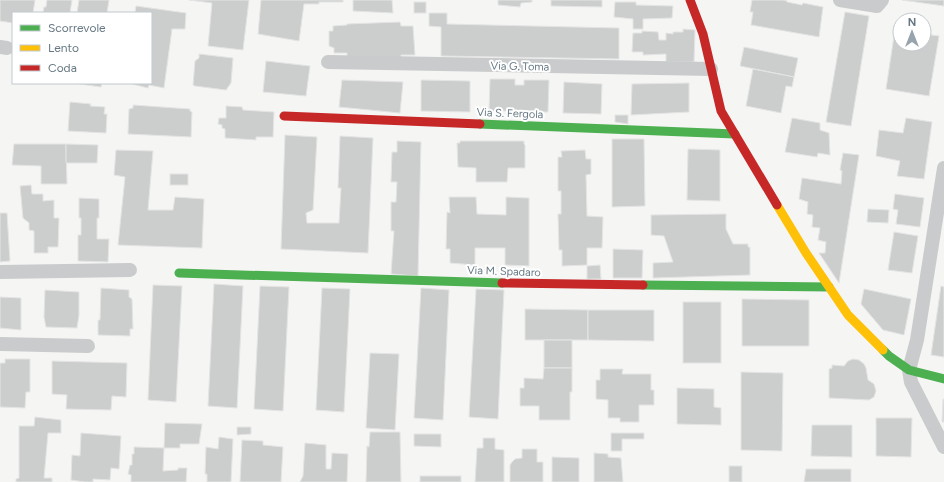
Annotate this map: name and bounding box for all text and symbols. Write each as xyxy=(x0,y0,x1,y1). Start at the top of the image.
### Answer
legend xyxy=(12,12,152,84)
north arrow xyxy=(892,12,932,52)
text: N xyxy=(908,16,916,29)
text: Scorrevole xyxy=(48,21,106,35)
text: Lento xyxy=(48,41,79,55)
street label: Via G. Toma xyxy=(491,59,549,74)
text: Coda xyxy=(48,61,77,75)
street label: Via S. Fergola xyxy=(476,106,544,121)
street label: Via M. Spadaro xyxy=(467,264,541,279)

